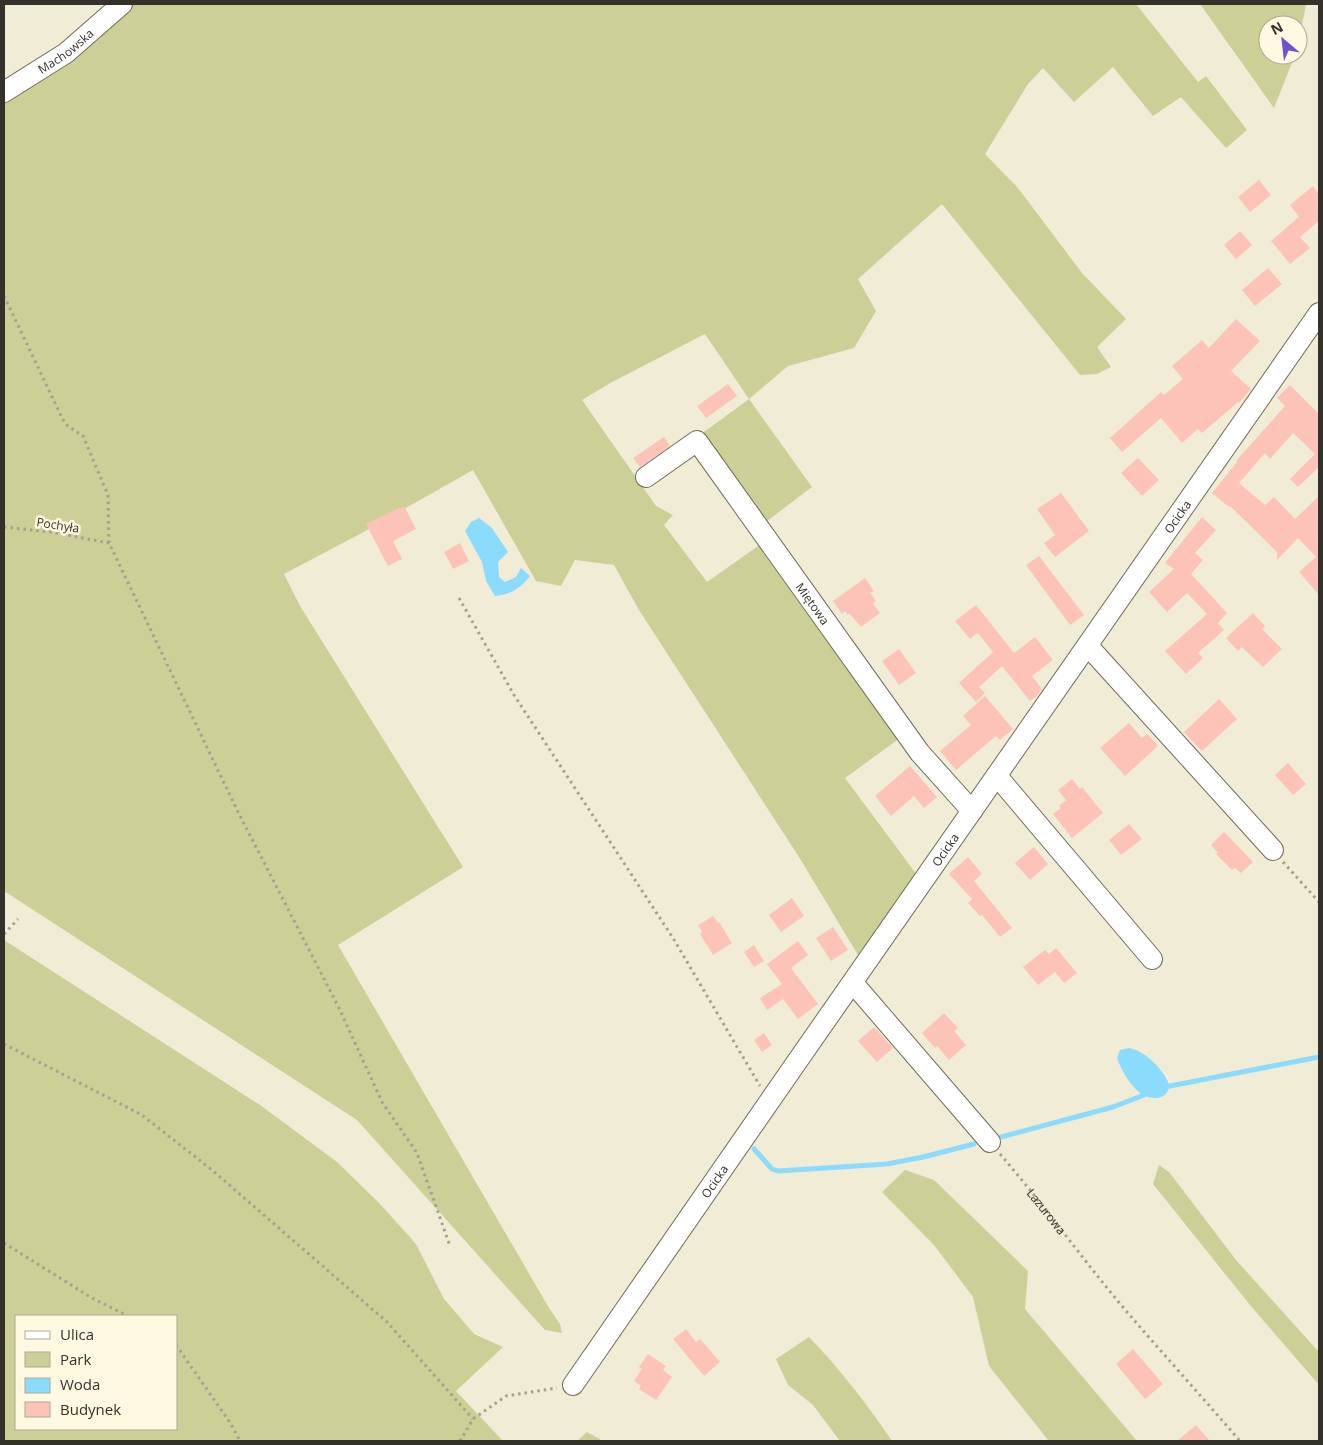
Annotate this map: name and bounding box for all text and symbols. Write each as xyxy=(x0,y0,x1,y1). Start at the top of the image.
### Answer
north arrow xyxy=(1258,15,1308,65)
text: N xyxy=(1267,17,1286,39)
street label: Machowska xyxy=(34,24,97,77)
street label: Ocicka xyxy=(1160,496,1195,536)
street label: Pochyła xyxy=(35,513,81,537)
street label: Miętowa xyxy=(792,579,834,628)
street label: Ocicka xyxy=(927,830,962,869)
street label: Ocicka xyxy=(697,1161,732,1201)
street label: Lazurowa xyxy=(1023,1185,1070,1238)
legend xyxy=(15,1315,178,1430)
text: Ulica xyxy=(60,1324,94,1344)
text: Park xyxy=(60,1349,91,1369)
text: Woda xyxy=(60,1374,100,1394)
text: Budynek xyxy=(60,1399,121,1419)

